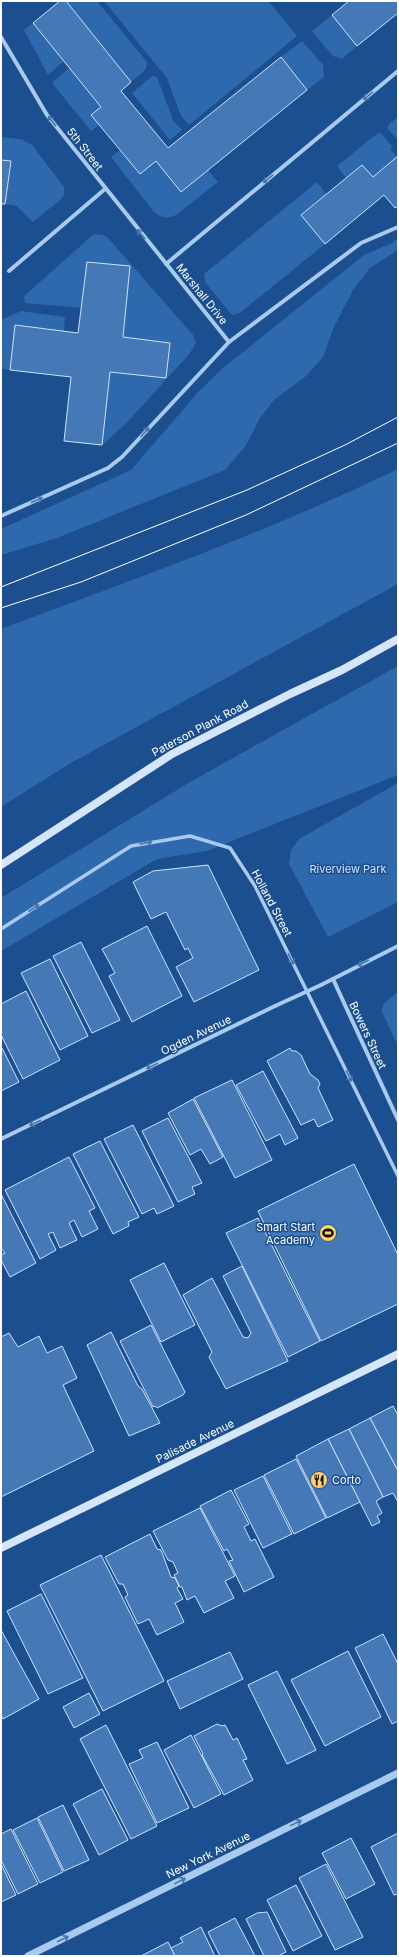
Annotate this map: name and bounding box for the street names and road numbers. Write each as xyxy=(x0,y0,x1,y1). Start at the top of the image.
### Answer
street label: 5th Street xyxy=(64,125,106,174)
street label: Marshall Drive xyxy=(173,261,231,327)
street label: Paterson Plank Road xyxy=(149,697,251,759)
street label: Holland Street xyxy=(249,867,296,939)
street label: Bowers Street xyxy=(346,999,390,1071)
street label: Ogden Avenue xyxy=(159,1012,233,1058)
street label: Palisade Avenue xyxy=(154,1416,236,1466)
street label: New York Avenue xyxy=(164,1829,252,1881)

